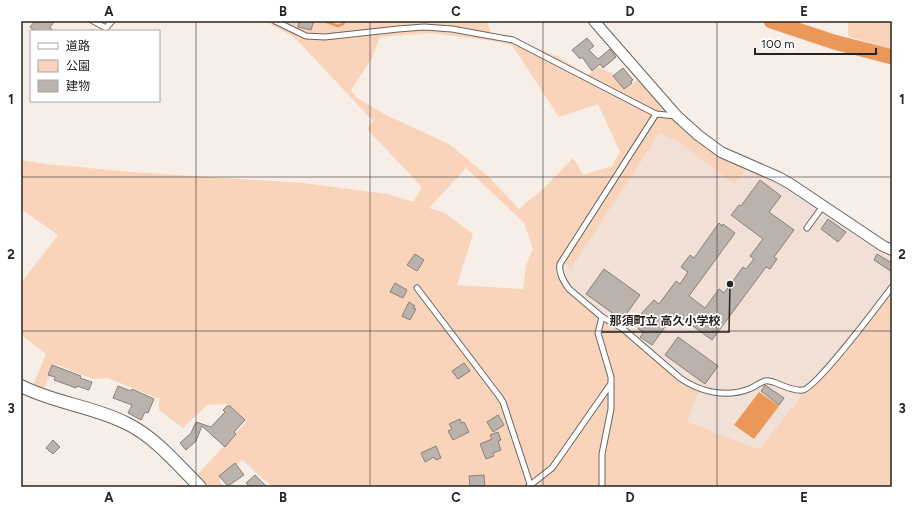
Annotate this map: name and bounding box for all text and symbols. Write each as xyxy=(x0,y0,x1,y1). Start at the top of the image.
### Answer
text: A xyxy=(104,4,114,19)
text: B xyxy=(279,4,287,19)
text: C xyxy=(451,4,461,19)
text: D xyxy=(625,4,635,19)
text: E xyxy=(800,4,808,19)
legend xyxy=(30,30,160,102)
scale bar xyxy=(755,30,876,56)
text: 100 m xyxy=(761,37,795,51)
text: 道路 xyxy=(66,39,90,53)
text: 公園 xyxy=(66,59,90,73)
text: 建物 xyxy=(66,79,90,93)
text: 1 xyxy=(8,92,14,107)
text: 1 xyxy=(899,92,905,107)
text: 2 xyxy=(7,247,15,262)
text: 2 xyxy=(898,247,906,262)
callout: 那須町立 高久小学校 xyxy=(602,308,729,332)
text: 那須町立 高久小学校 xyxy=(610,314,720,328)
text: 3 xyxy=(7,401,15,416)
text: 3 xyxy=(898,401,906,416)
text: A xyxy=(104,490,114,505)
text: B xyxy=(279,490,287,505)
text: C xyxy=(451,490,461,505)
text: D xyxy=(625,490,635,505)
text: E xyxy=(800,490,808,505)

